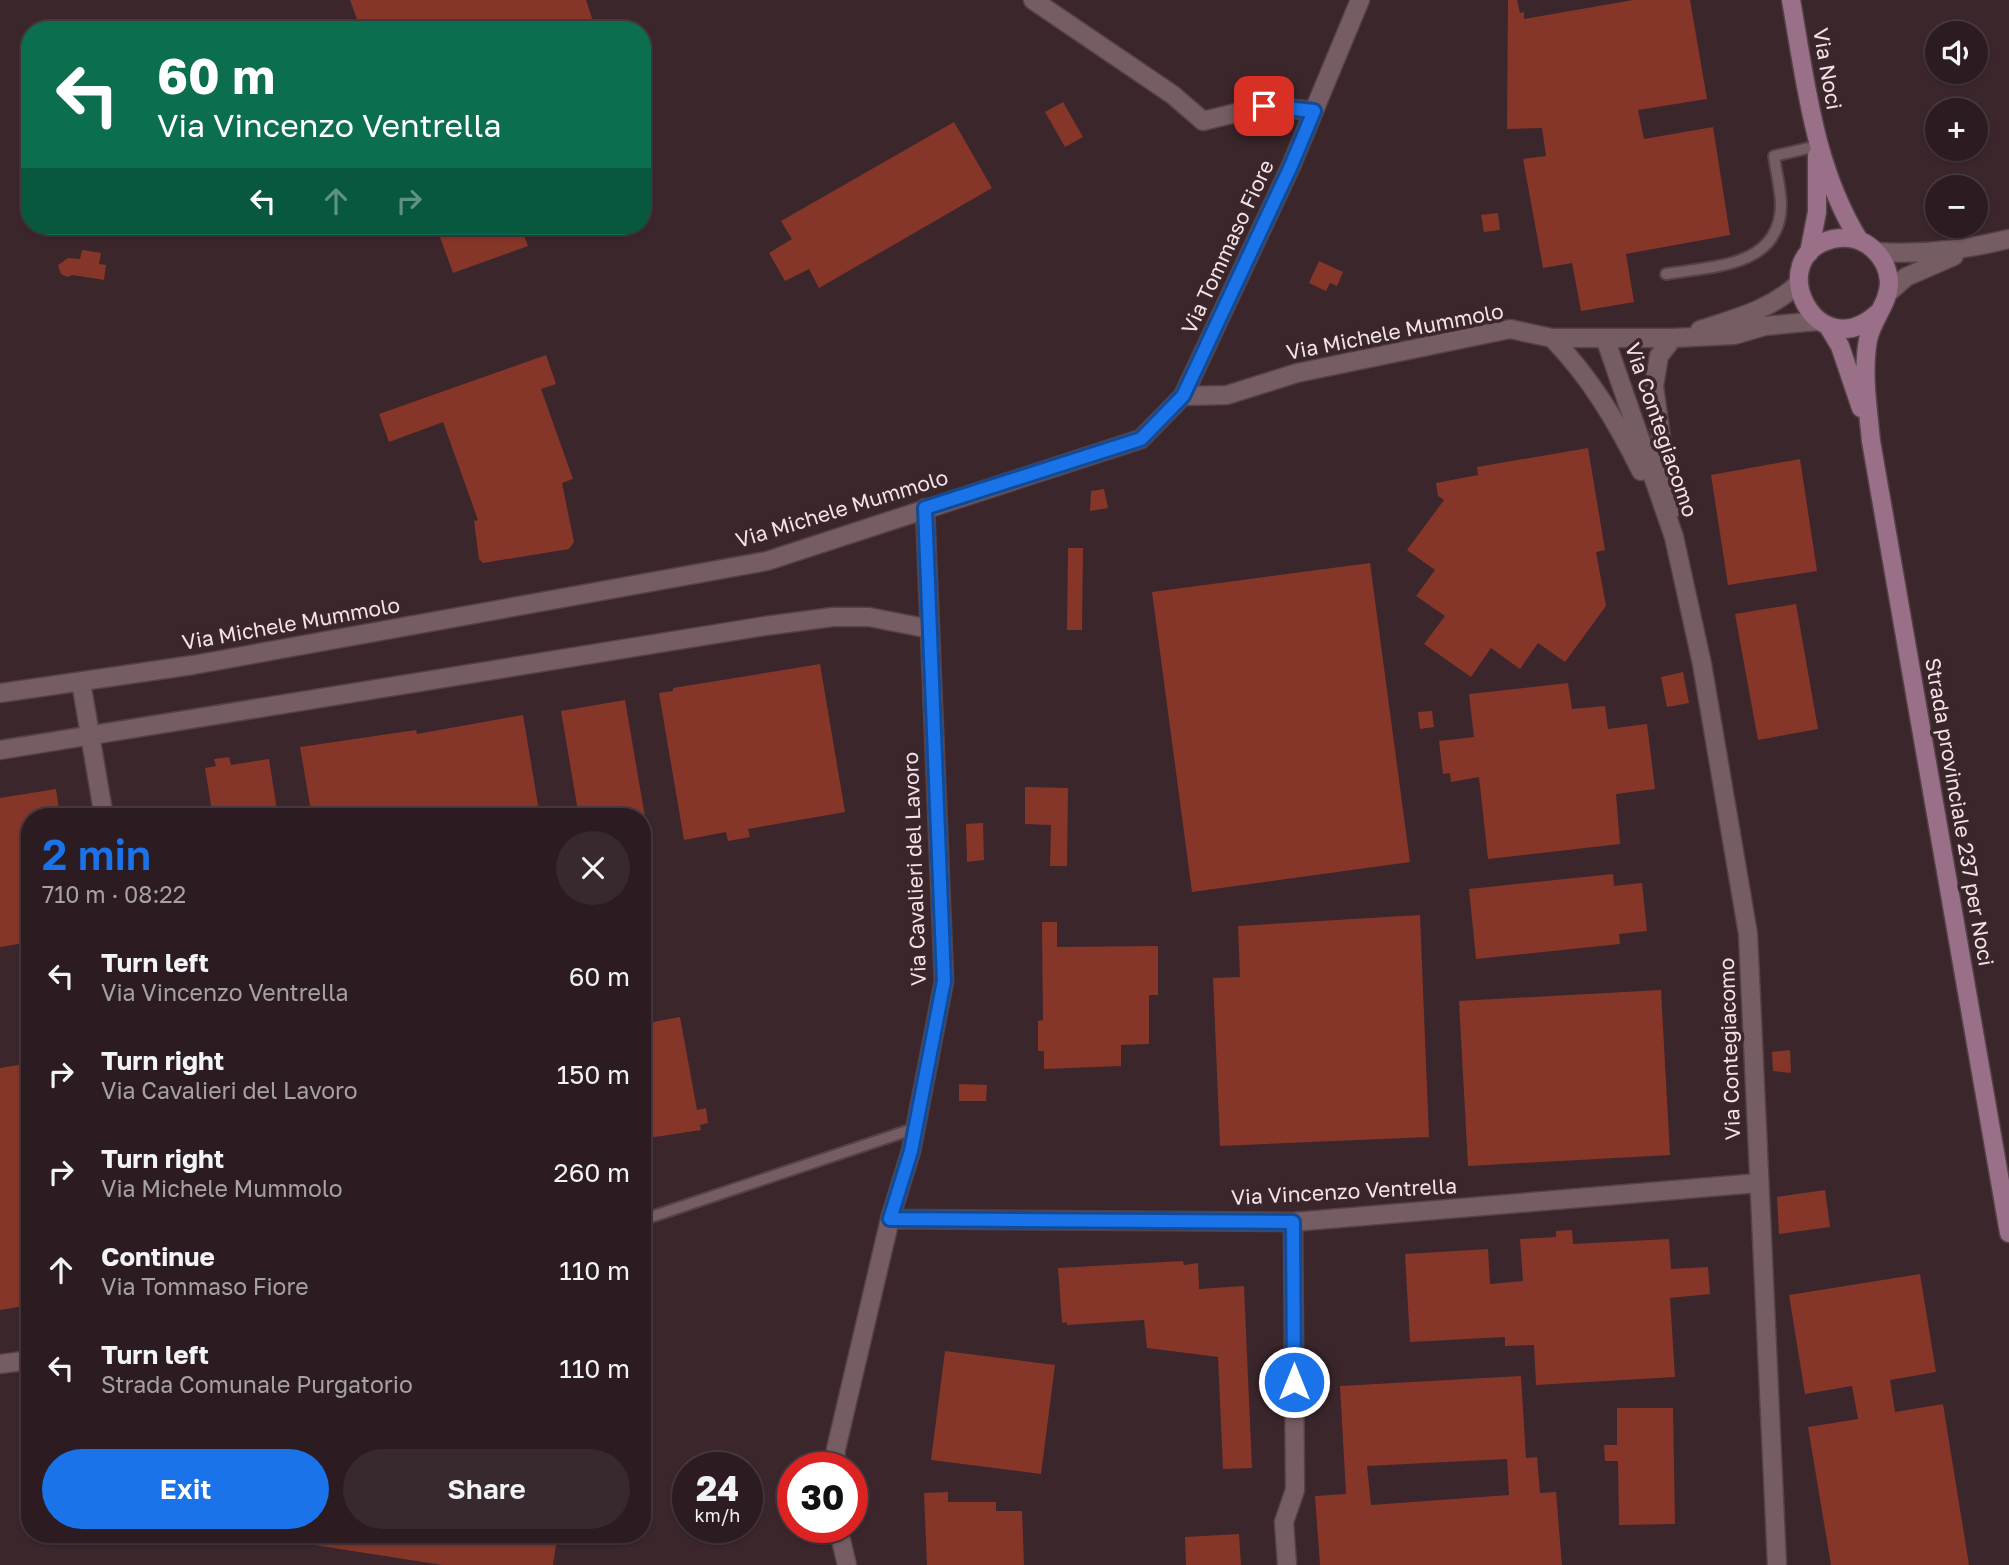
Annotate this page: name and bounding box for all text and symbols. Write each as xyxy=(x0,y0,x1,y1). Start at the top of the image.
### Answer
map controls xyxy=(1925,21,1988,238)
button: sound xyxy=(1925,21,1988,84)
street label: Via Noci xyxy=(1808,26,1848,112)
text: 60 m xyxy=(157,46,275,105)
icon: left xyxy=(42,49,133,140)
pin xyxy=(1234,76,1294,136)
icon: arrive xyxy=(1245,87,1283,125)
button: + xyxy=(1925,98,1988,161)
text: Via Vincenzo Ventrella xyxy=(157,106,502,144)
street label: Via Tommaso Fiore xyxy=(1175,155,1279,338)
button: − xyxy=(1925,175,1988,238)
icon: left xyxy=(244,182,282,220)
icon: ahead xyxy=(317,182,355,220)
icon: right xyxy=(390,182,428,220)
street label: Via Michele Mummolo xyxy=(1284,297,1506,365)
street label: Via Contegiacomo xyxy=(1620,339,1704,520)
street label: Via Michele Mummolo xyxy=(732,463,951,553)
street label: Via Michele Mummolo xyxy=(180,591,402,655)
street label: Strada provinciale 237 per Noci xyxy=(1920,656,2000,968)
street label: Via Cavalieri del Lavoro xyxy=(897,751,931,987)
text: 2 min xyxy=(42,829,151,879)
button: close xyxy=(556,831,630,905)
text: 710 m · 08:22 xyxy=(42,880,186,908)
text: Turn left xyxy=(101,947,209,978)
icon: left xyxy=(42,957,80,995)
street label: Via Contegiacomo xyxy=(1713,957,1745,1141)
text: 60 m xyxy=(569,961,630,992)
text: Via Vincenzo Ventrella xyxy=(101,978,349,1006)
text: Turn right xyxy=(101,1045,224,1076)
icon: right xyxy=(42,1055,80,1093)
text: 150 m xyxy=(557,1059,630,1090)
text: Via Cavalieri del Lavoro xyxy=(101,1076,358,1104)
text: Turn right xyxy=(101,1143,224,1174)
icon: right xyxy=(42,1153,80,1191)
text: 260 m xyxy=(554,1157,630,1188)
street label: Via Vincenzo Ventrella xyxy=(1230,1172,1458,1210)
text: Via Michele Mummolo xyxy=(101,1174,343,1202)
text: Continue xyxy=(101,1241,215,1272)
icon: ahead xyxy=(42,1251,80,1289)
text: 110 m xyxy=(559,1255,630,1286)
text: Via Tommaso Fiore xyxy=(101,1272,308,1300)
text: Turn left xyxy=(101,1339,209,1370)
position arrow xyxy=(1257,1345,1331,1419)
icon: left xyxy=(42,1349,80,1387)
text: 110 m xyxy=(559,1353,630,1384)
text: Strada Comunale Purgatorio xyxy=(101,1370,413,1398)
button: Exit xyxy=(42,1449,329,1529)
button: Share xyxy=(343,1449,630,1529)
speed limit sign: 30 xyxy=(777,1452,868,1543)
text: 24 xyxy=(696,1467,739,1509)
text: km/h xyxy=(695,1504,740,1526)

